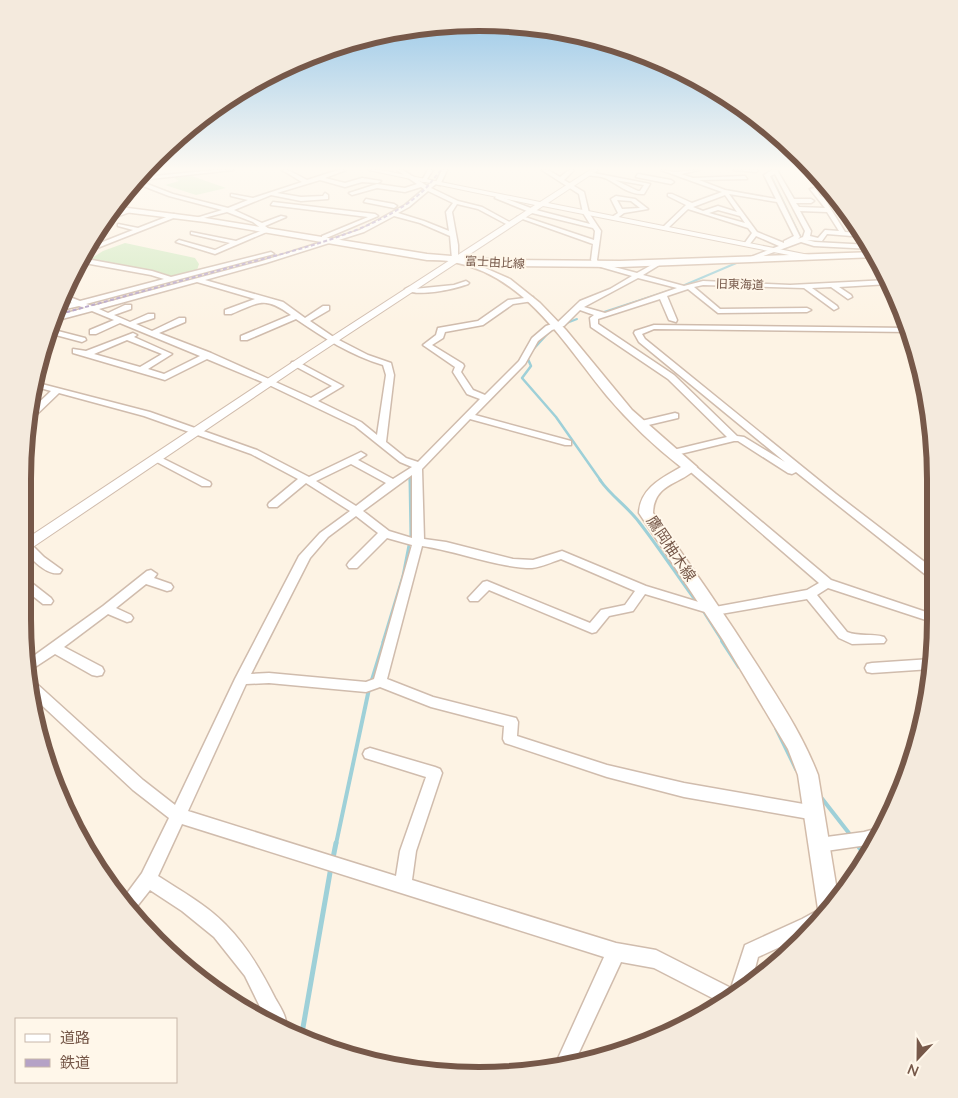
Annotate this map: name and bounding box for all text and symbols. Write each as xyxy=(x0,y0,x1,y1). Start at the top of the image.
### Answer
street label: 富士由比線 xyxy=(465,253,525,271)
street label: 旧東海道 xyxy=(716,276,764,292)
street label: 鷹岡柚木線 xyxy=(644,512,700,584)
legend xyxy=(15,1018,178,1083)
text: 道路 xyxy=(60,1028,90,1046)
north arrow xyxy=(893,1033,943,1083)
text: 鉄道 xyxy=(60,1053,90,1071)
text: N xyxy=(905,1061,921,1080)

